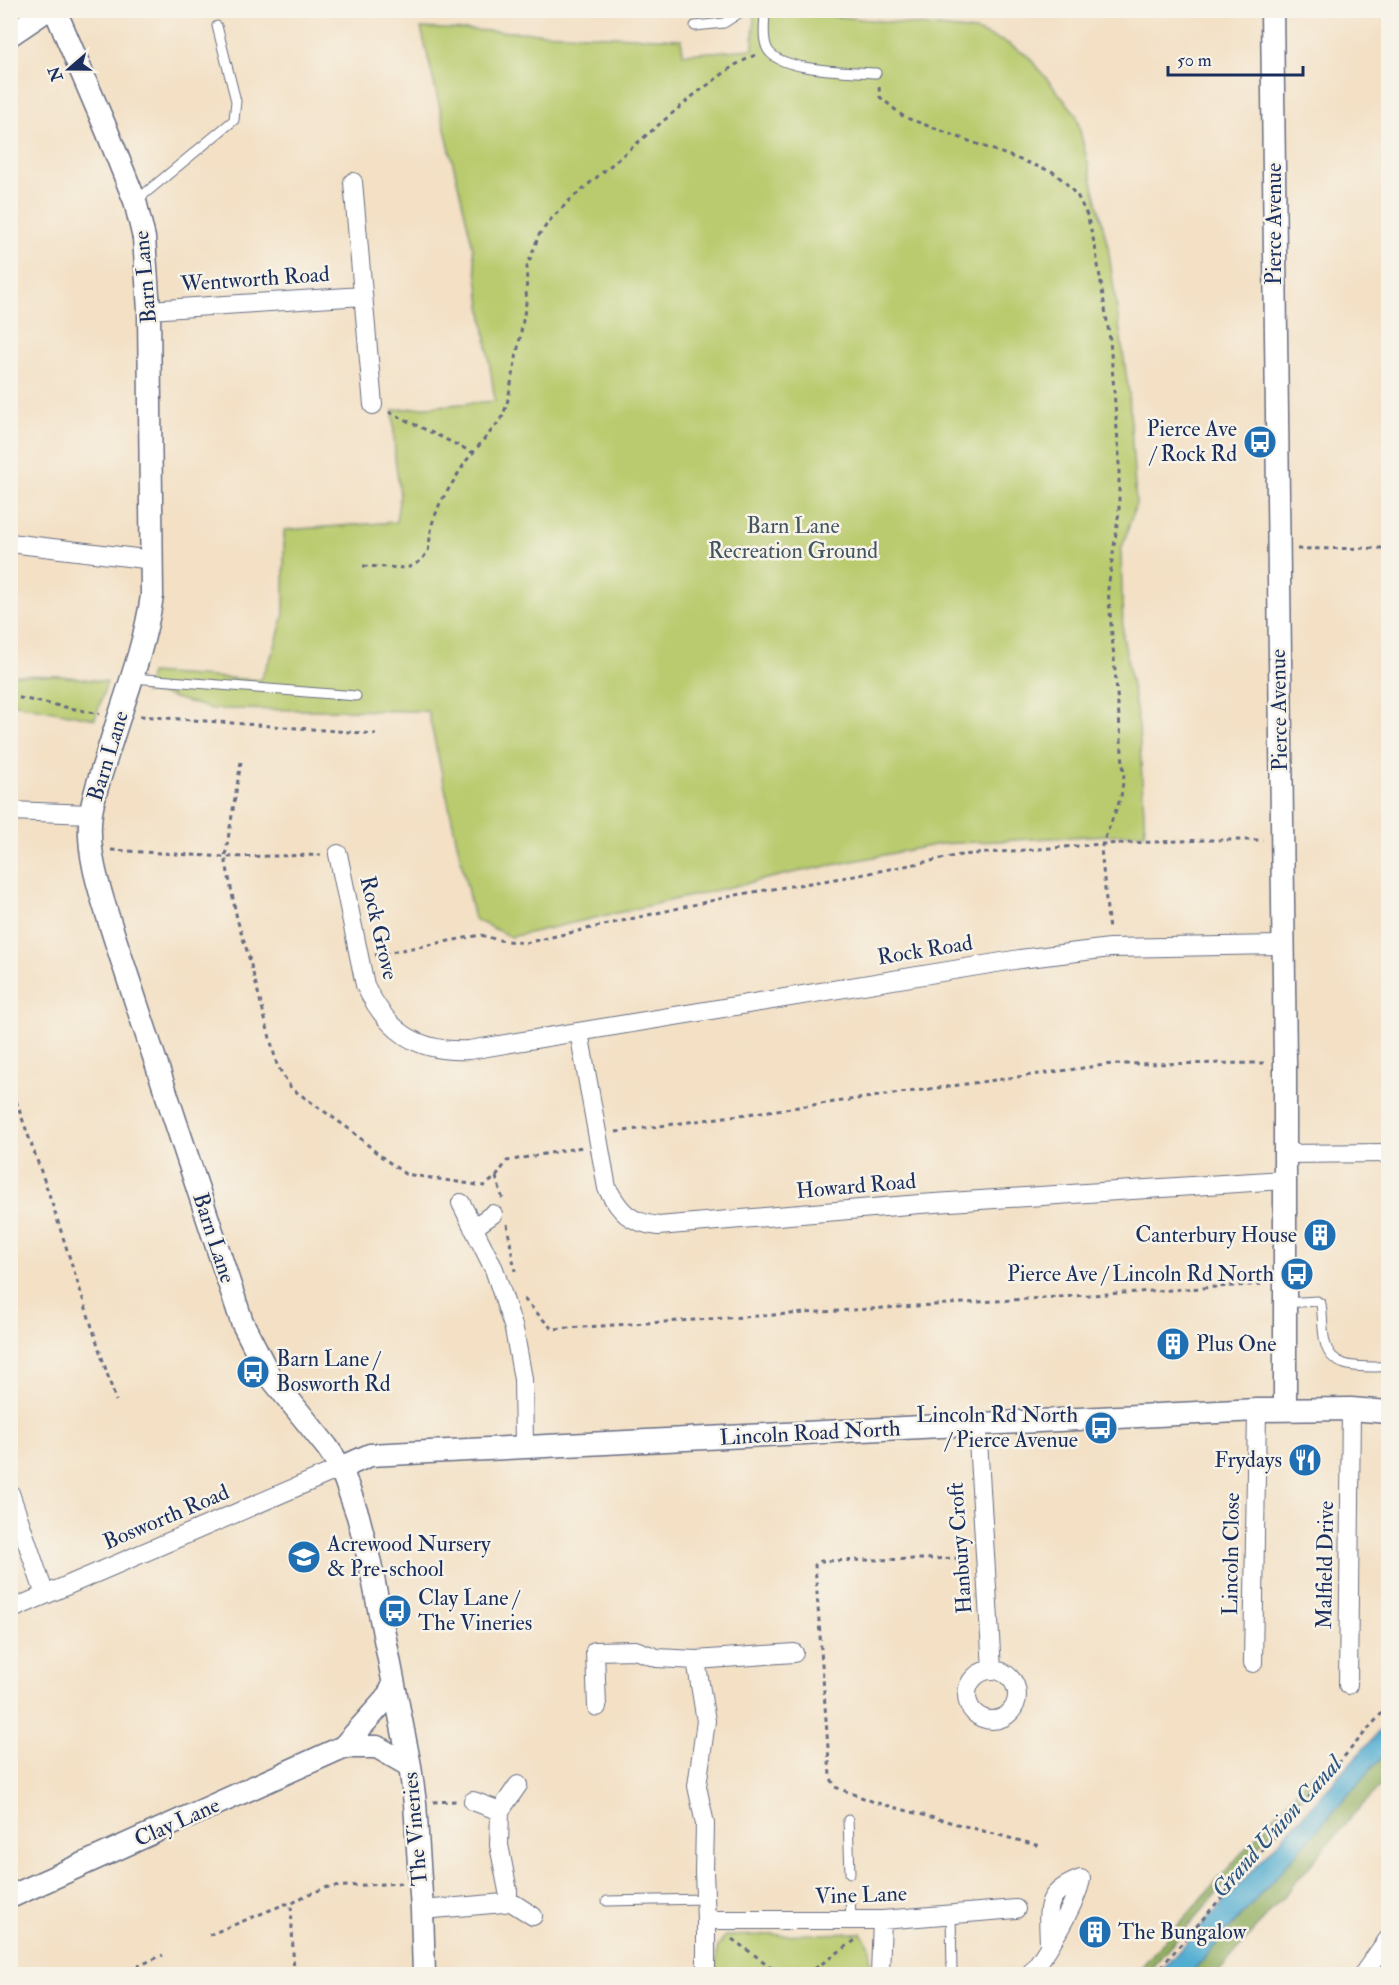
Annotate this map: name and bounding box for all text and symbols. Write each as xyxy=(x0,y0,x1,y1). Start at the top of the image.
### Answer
north arrow xyxy=(39,39,99,99)
scale bar xyxy=(1168,39,1303,77)
text: 50 m xyxy=(1177,49,1212,72)
text: N xyxy=(44,63,68,85)
street label: Pierce Avenue xyxy=(1260,163,1288,285)
street label: Barn Lane xyxy=(127,229,163,325)
street label: Wentworth Road xyxy=(178,260,331,298)
place label: Pierce Ave / Rock Rd xyxy=(1147,415,1237,468)
bus stop icon: Pierce Ave / Rock Rd xyxy=(1242,424,1278,460)
park label: Barn Lane Recreation Ground xyxy=(708,512,878,565)
street label: Pierce Avenue xyxy=(1264,649,1294,771)
street label: Barn Lane xyxy=(81,707,135,805)
street label: Rock Grove xyxy=(353,873,405,983)
street label: Rock Road xyxy=(875,929,975,971)
street label: Howard Road xyxy=(795,1167,917,1205)
street label: Barn Lane xyxy=(186,1189,242,1287)
building icon: Canterbury House xyxy=(1302,1217,1338,1253)
place label: Canterbury House xyxy=(1135,1221,1297,1249)
bus stop icon: Pierce Ave / Lincoln Rd North xyxy=(1279,1256,1315,1292)
place label: Pierce Ave / Lincoln Rd North xyxy=(1007,1260,1274,1288)
building icon: Plus One xyxy=(1155,1326,1191,1362)
place label: Plus One xyxy=(1196,1330,1276,1358)
place label: Barn Lane / Bosworth Rd xyxy=(276,1345,391,1398)
bus stop icon: Barn Lane / Bosworth Rd xyxy=(235,1354,271,1390)
place label: Lincoln Rd North / Pierce Avenue xyxy=(916,1401,1078,1454)
bus stop icon: Lincoln Rd North / Pierce Avenue xyxy=(1083,1410,1119,1446)
street label: Lincoln Road North xyxy=(719,1414,902,1452)
restaurant icon: Frydays xyxy=(1287,1442,1323,1478)
place label: Frydays xyxy=(1214,1446,1282,1474)
street label: Bosworth Road xyxy=(99,1478,233,1556)
street label: Hanbury Croft xyxy=(941,1481,979,1615)
street label: Lincoln Close xyxy=(1216,1492,1246,1616)
street label: Malfield Drive xyxy=(1310,1501,1340,1629)
place label: Acrewood Nursery & Pre-school xyxy=(326,1530,491,1583)
school or university icon: Acrewood Nursery & Pre-school xyxy=(286,1539,322,1575)
place label: Clay Lane / The Vineries xyxy=(418,1584,532,1637)
bus stop icon: Clay Lane / The Vineries xyxy=(377,1593,413,1629)
water label: Grand Union Canal xyxy=(1205,1748,1351,1904)
street label: The Vineries xyxy=(396,1771,434,1887)
street label: Clay Lane xyxy=(130,1791,224,1853)
street label: Vine Lane xyxy=(815,1879,907,1911)
building icon: The Bungalow xyxy=(1077,1914,1113,1950)
place label: The Bungalow xyxy=(1118,1918,1247,1946)

